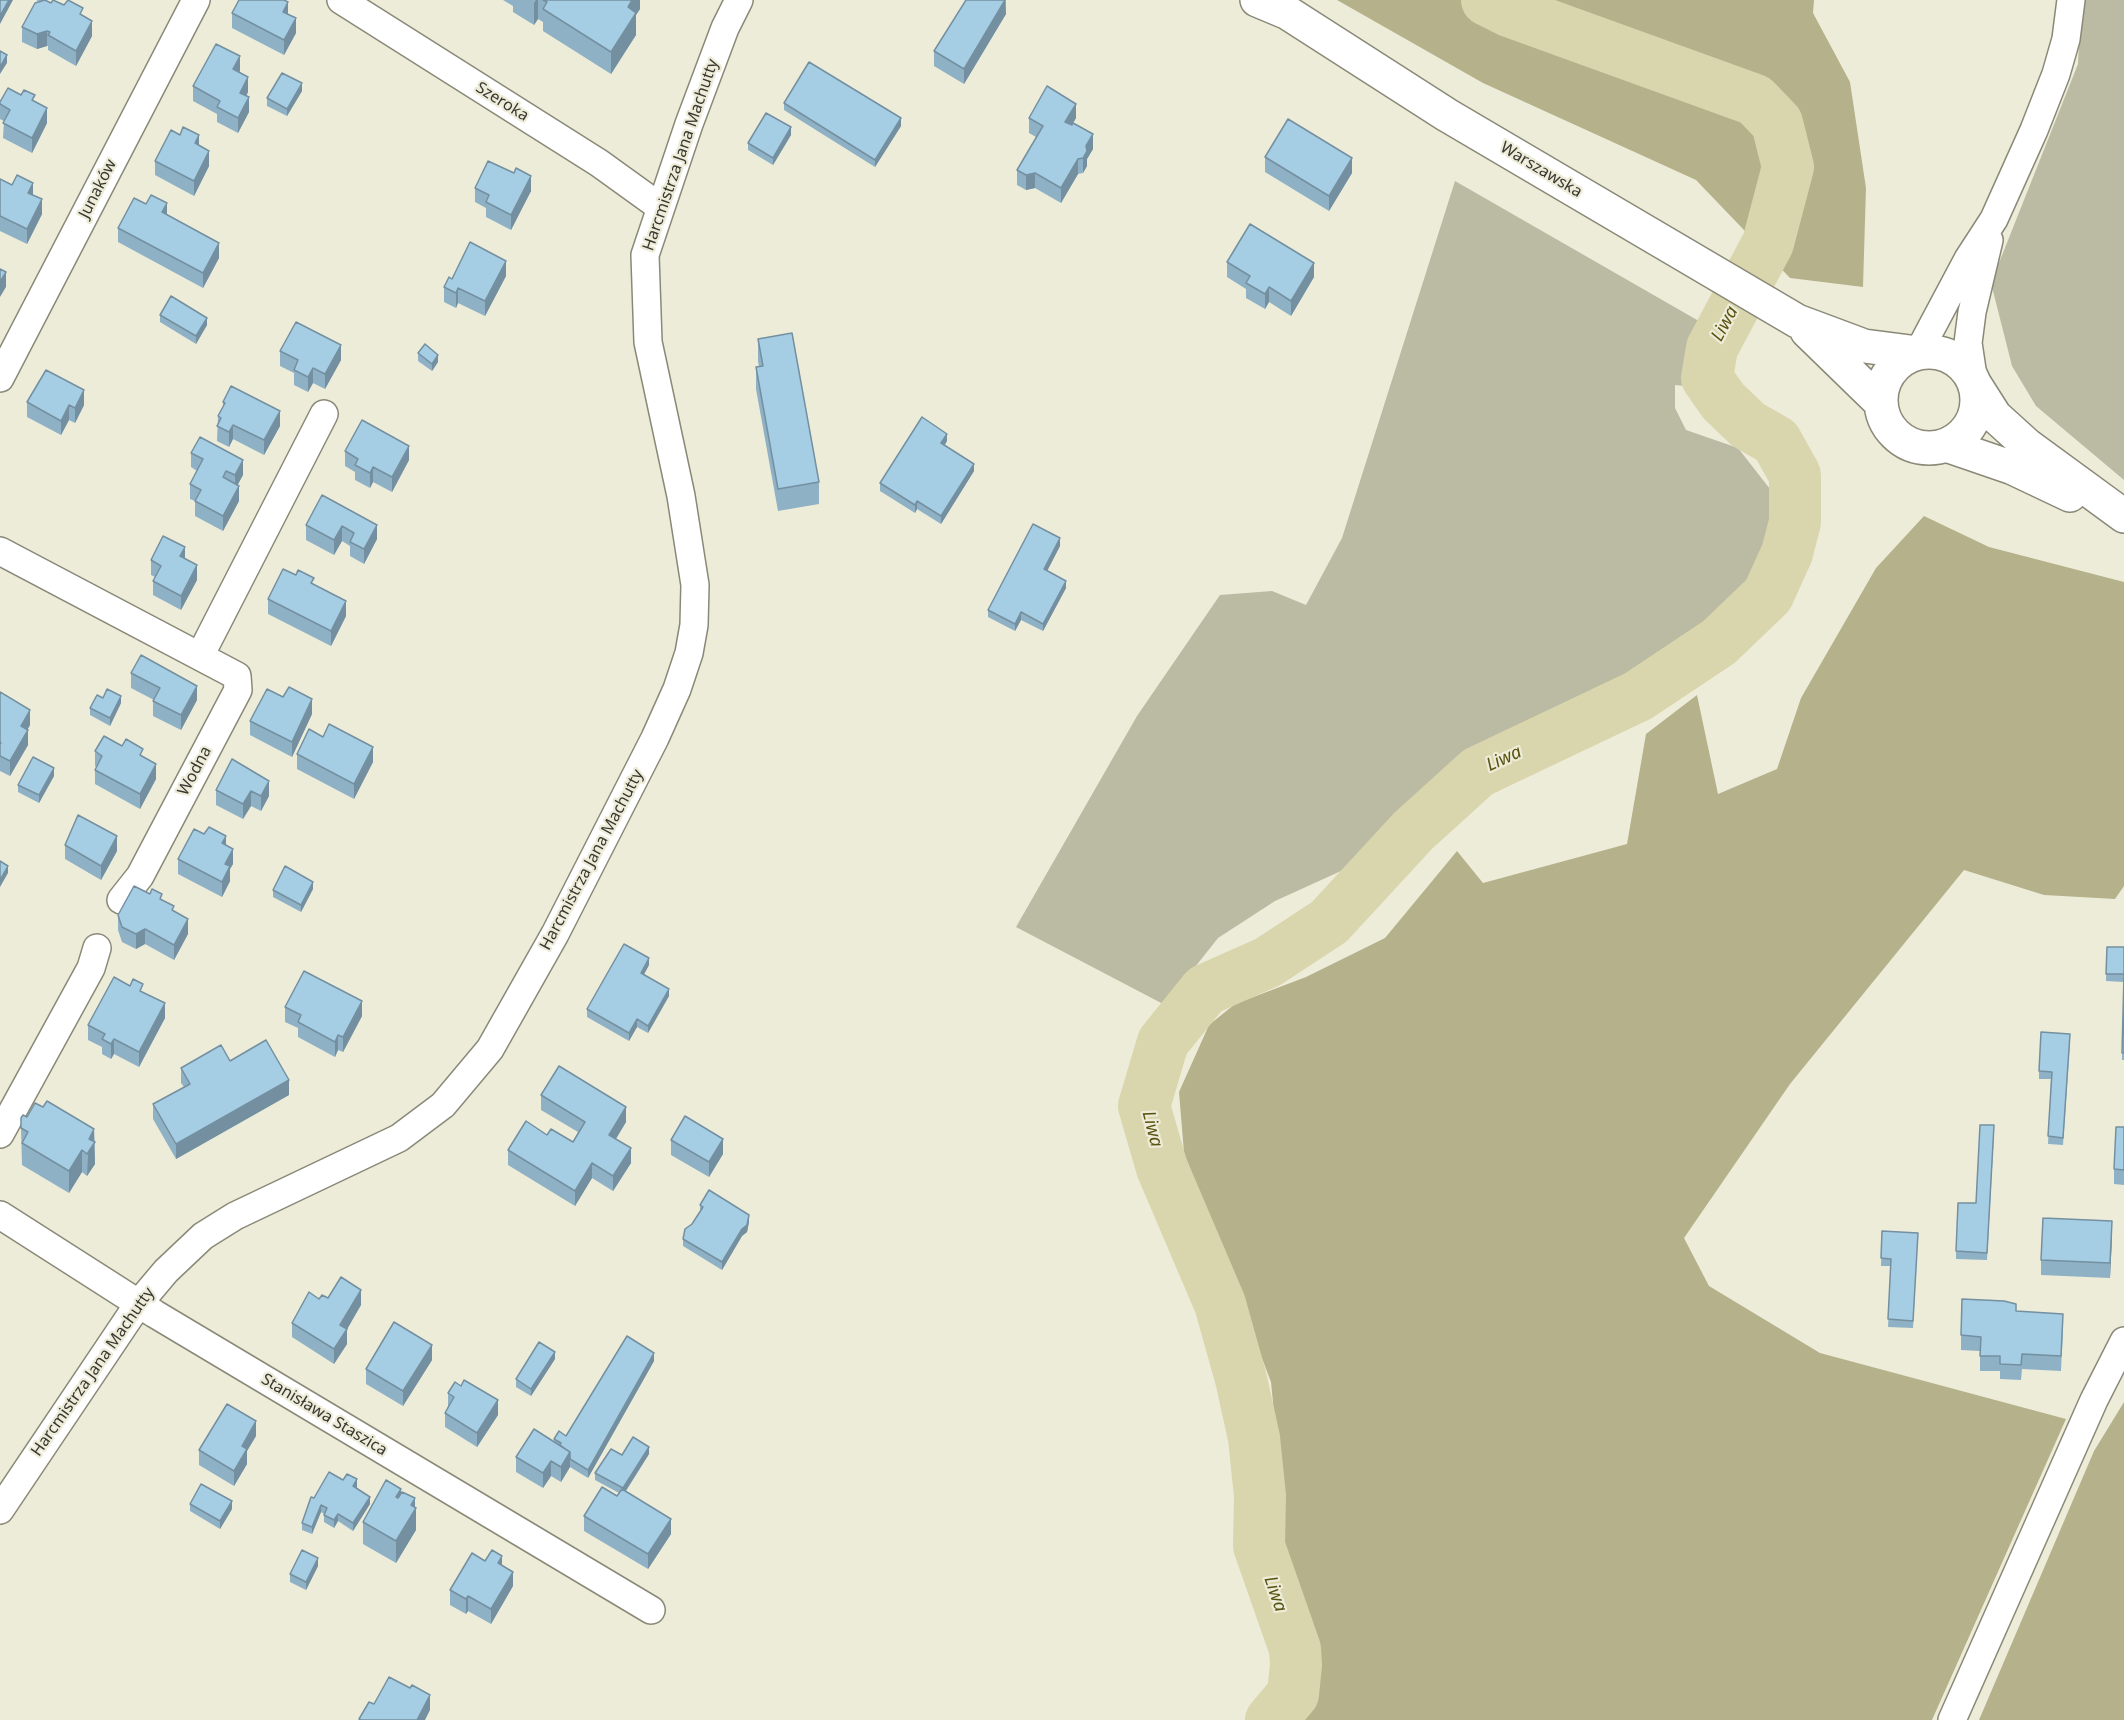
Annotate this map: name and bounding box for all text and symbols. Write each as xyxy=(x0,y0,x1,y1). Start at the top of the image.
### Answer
street label: Harcmistrza Jana Machutty xyxy=(639,57,723,253)
street label: Szeroka xyxy=(472,78,532,126)
street label: Warszawska xyxy=(1497,138,1585,202)
street label: Junaków xyxy=(75,156,121,222)
water label: Liwa xyxy=(1707,303,1743,345)
water label: Liwa xyxy=(1483,742,1525,776)
street label: Wodna xyxy=(174,743,216,799)
street label: Harcmistrza Jana Machutty xyxy=(536,766,648,954)
water label: Liwa xyxy=(1137,1109,1167,1149)
street label: Harcmistrza Jana Machutty xyxy=(27,1284,159,1460)
street label: Stanisława Staszica xyxy=(258,1370,390,1460)
water label: Liwa xyxy=(1259,1573,1291,1615)

